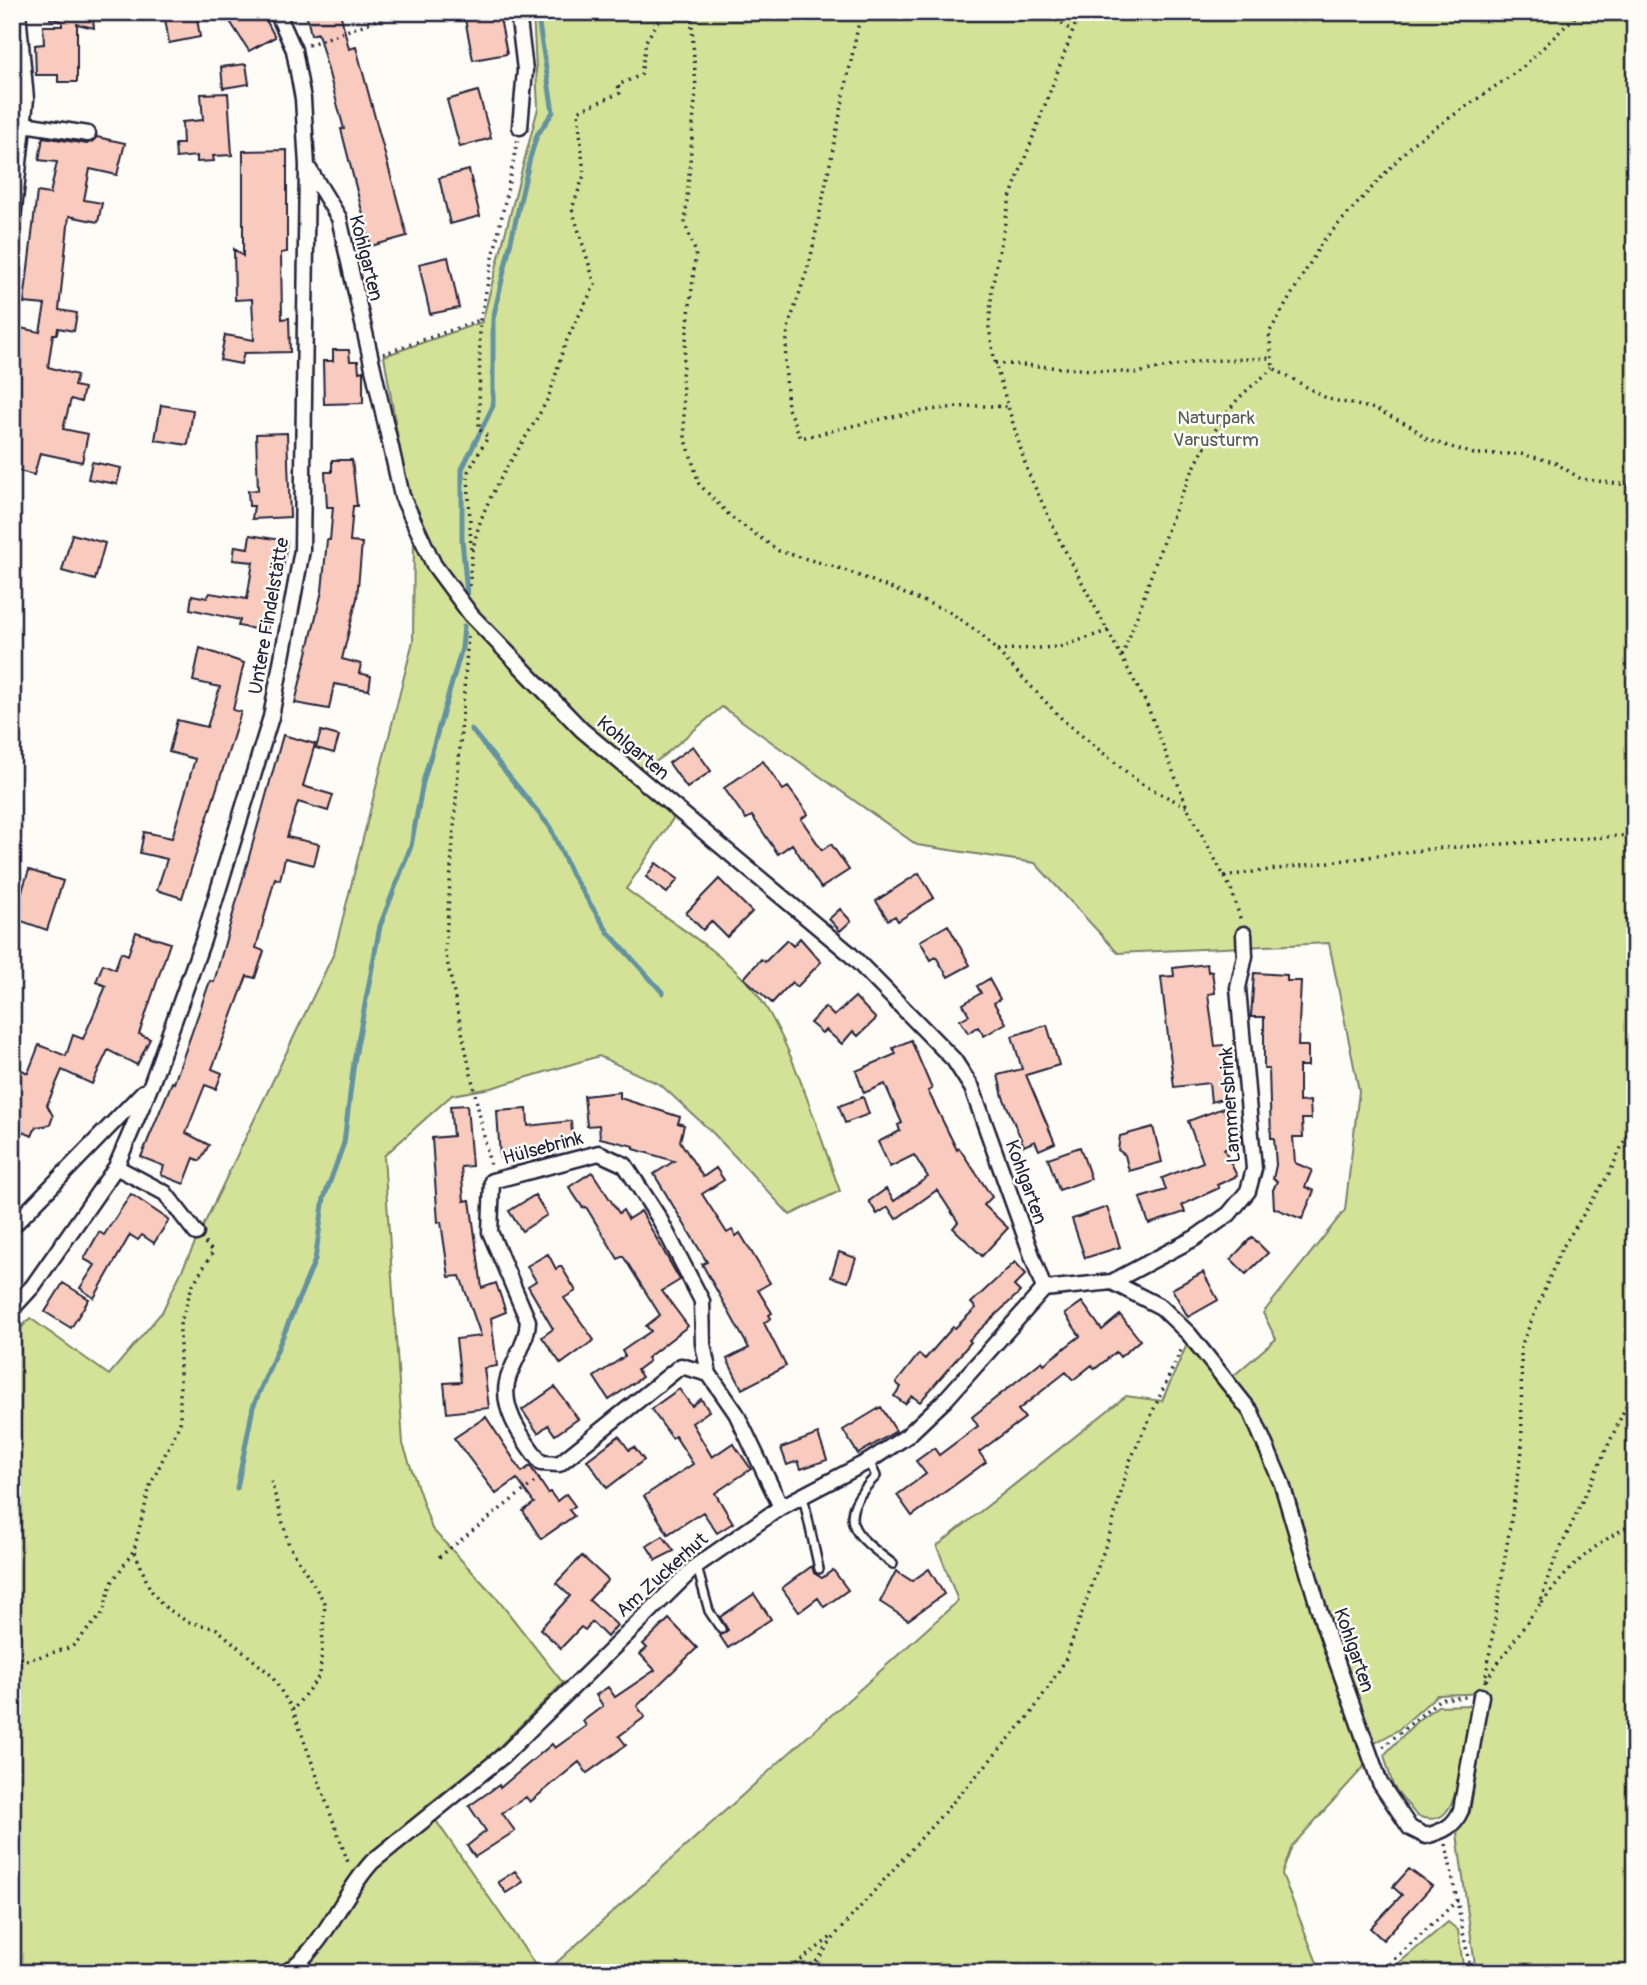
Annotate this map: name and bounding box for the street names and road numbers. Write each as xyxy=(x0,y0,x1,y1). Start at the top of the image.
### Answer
street label: Kohlgarten xyxy=(344,213,388,303)
street label: Untere Findelstätte xyxy=(243,535,295,696)
street label: Kohlgarten xyxy=(592,711,674,785)
street label: Lammersbrink xyxy=(1214,1046,1246,1164)
street label: Hülsebrink xyxy=(500,1126,586,1170)
street label: Kohlgarten xyxy=(1000,1137,1052,1227)
street label: Am Zuckerhut xyxy=(611,1527,713,1622)
street label: Kohlgarten xyxy=(1328,1605,1380,1695)

